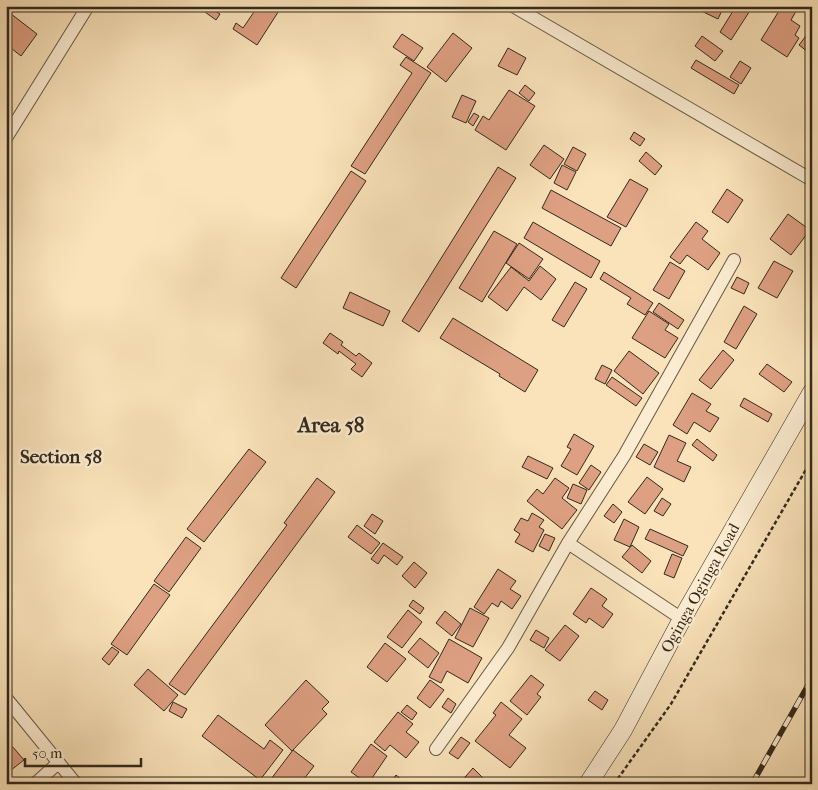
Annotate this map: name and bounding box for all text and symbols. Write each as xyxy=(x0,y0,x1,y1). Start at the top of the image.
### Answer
district label: Area 58 xyxy=(296,413,364,437)
district label: Section 58 xyxy=(20,446,102,468)
street label: Oginga Oginga Road xyxy=(657,520,744,656)
scale bar xyxy=(25,735,141,767)
text: 50 m xyxy=(32,744,63,762)

